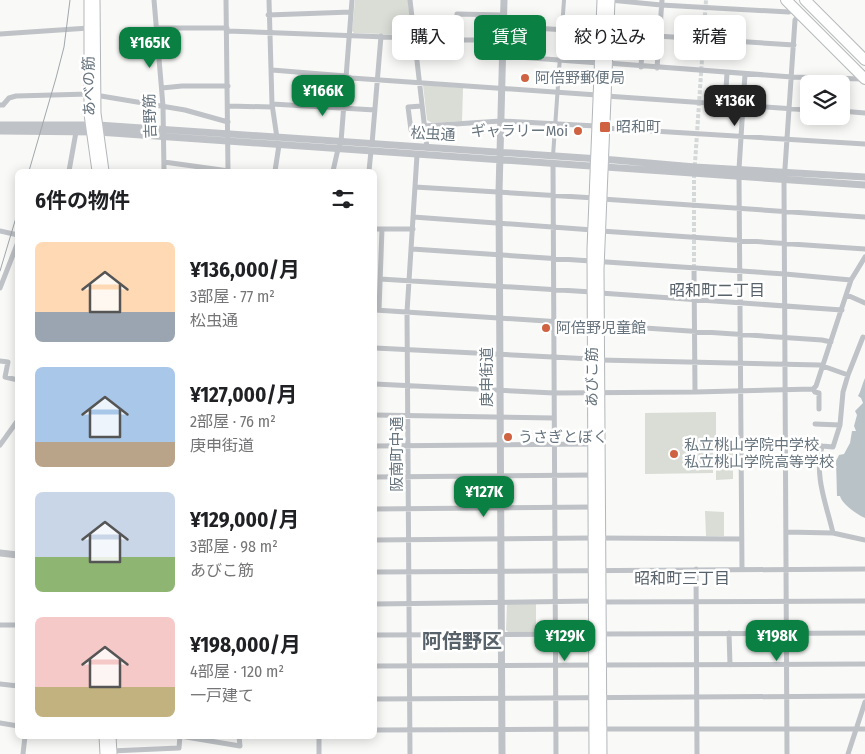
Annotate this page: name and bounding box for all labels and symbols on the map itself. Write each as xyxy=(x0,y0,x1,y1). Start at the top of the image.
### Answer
pin: ¥165K xyxy=(115,27,185,69)
street label: あべの筋 xyxy=(79,56,99,116)
place label: 阿倍野郵便局 xyxy=(535,69,625,87)
marker: 阿倍野郵便局 xyxy=(519,72,531,84)
pin: ¥166K xyxy=(288,74,358,117)
pin: ¥136K xyxy=(700,84,770,127)
street label: 吉野筋 xyxy=(140,93,160,139)
place label: 昭和町 xyxy=(616,118,661,136)
marker: 昭和町 xyxy=(598,120,612,134)
place label: ギャラリーMoi xyxy=(471,122,568,140)
street label: 松虫通 xyxy=(410,124,456,144)
marker: ギャラリーMoi xyxy=(572,125,584,137)
district label: 昭和町二丁目 xyxy=(669,281,765,300)
place label: 阿倍野児童館 xyxy=(556,319,646,337)
marker: 阿倍野児童館 xyxy=(540,322,552,334)
street label: 庚申街道 xyxy=(478,347,496,407)
street label: あびこ筋 xyxy=(583,347,601,407)
street label: 阪南町中通 xyxy=(388,416,406,492)
place label: うさぎとぼく xyxy=(518,428,608,446)
marker: うさぎとぼく xyxy=(502,431,514,443)
place label: 私立桃山学院中学校 私立桃山学院高等学校 xyxy=(684,436,834,471)
marker: 私立桃山学院中学校 私立桃山学院高等学校 xyxy=(668,448,680,460)
pin: ¥127K xyxy=(449,476,519,518)
district label: 昭和町三丁目 xyxy=(634,569,730,588)
pin: ¥129K xyxy=(530,620,600,662)
pin: ¥198K xyxy=(742,620,812,662)
district label: 阿倍野区 xyxy=(422,629,502,653)

